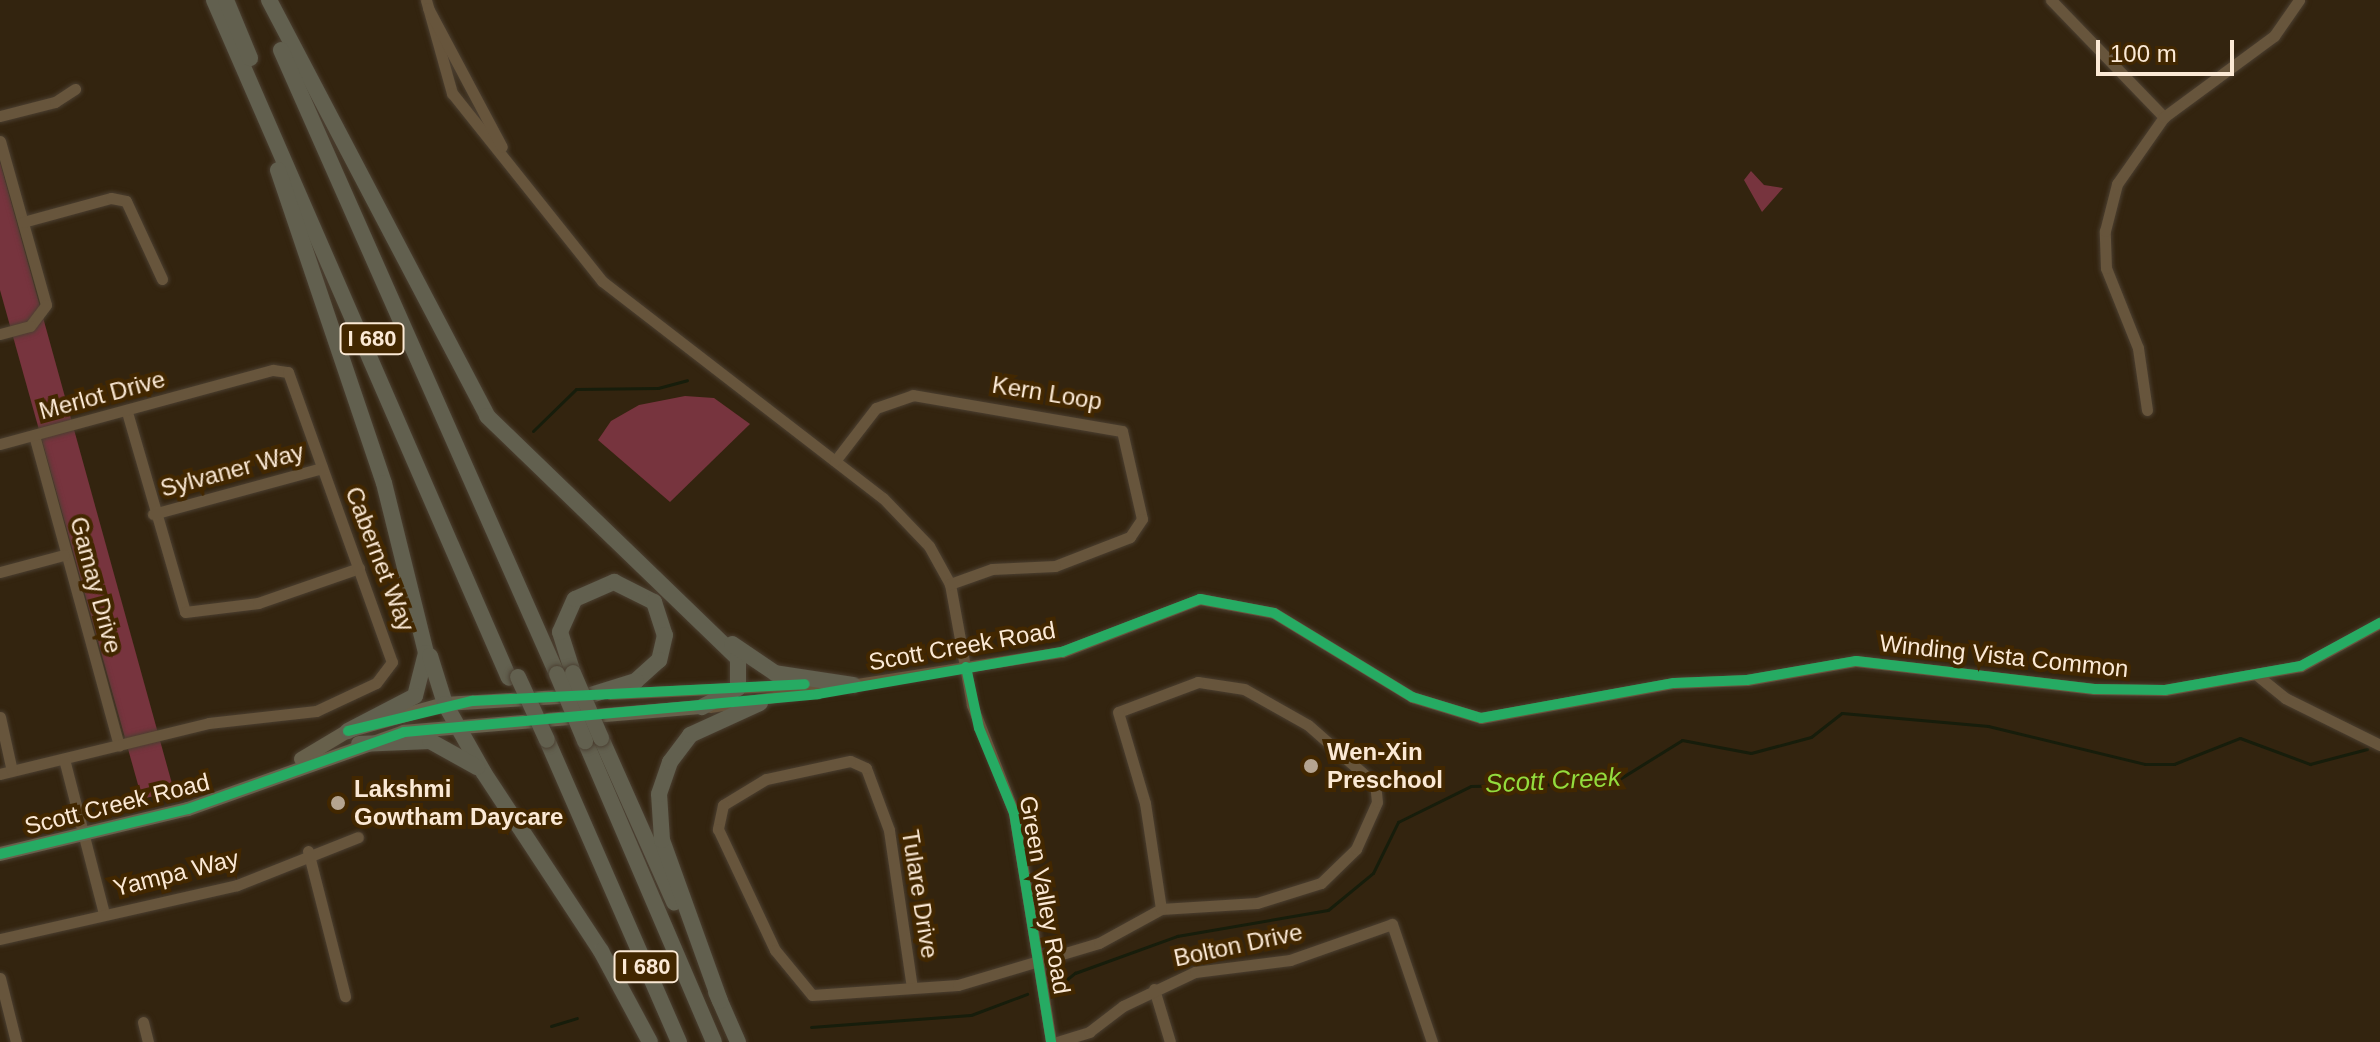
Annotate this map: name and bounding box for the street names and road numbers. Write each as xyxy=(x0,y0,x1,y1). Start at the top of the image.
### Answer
road number: I 680 xyxy=(338,321,406,357)
street label: Merlot Drive xyxy=(36,364,168,426)
street label: Kern Loop xyxy=(990,370,1104,416)
street label: Sylvaner Way xyxy=(157,437,307,503)
street label: Cabernet Way xyxy=(339,483,421,635)
street label: Gamay Drive xyxy=(64,514,128,656)
street label: Scott Creek Road xyxy=(866,615,1058,677)
street label: Winding Vista Common xyxy=(1878,629,2130,683)
street label: Scott Creek Road xyxy=(22,767,212,841)
street label: Green Valley Road xyxy=(1013,794,1077,996)
street label: Tulare Drive xyxy=(896,828,944,960)
street label: Yampa Way xyxy=(110,844,242,902)
street label: Bolton Drive xyxy=(1171,917,1305,973)
road number: I 680 xyxy=(612,949,680,985)

